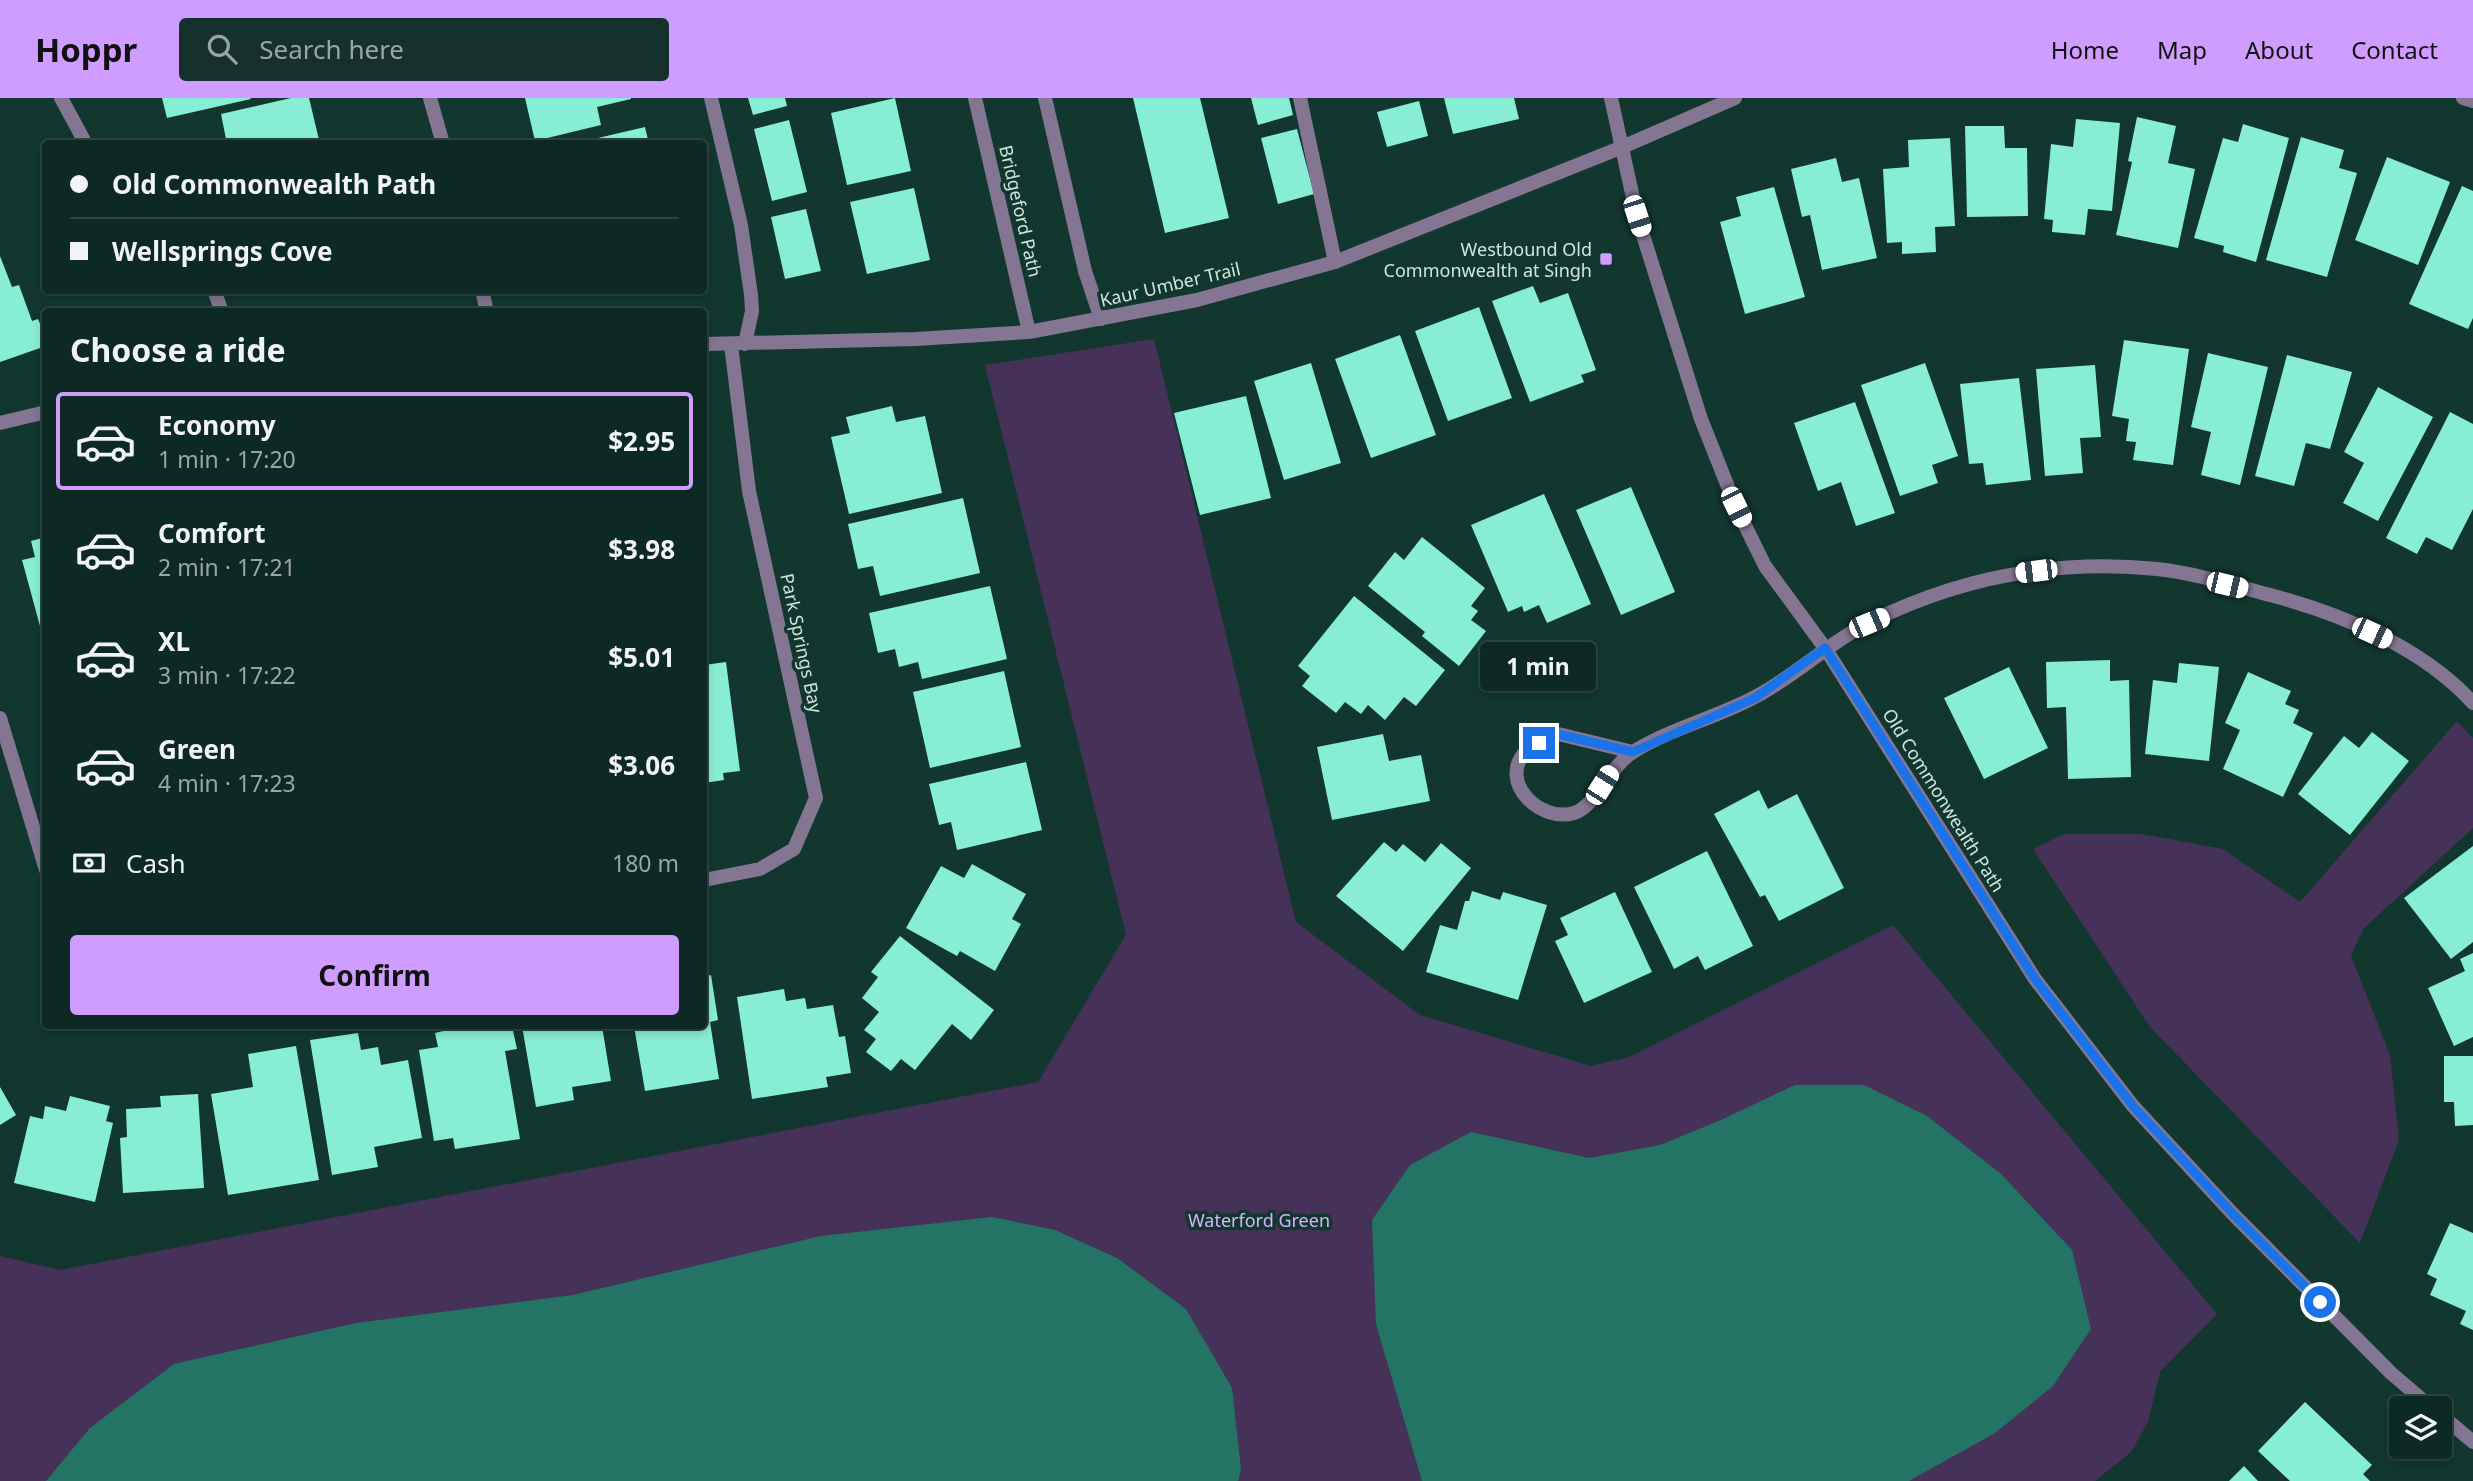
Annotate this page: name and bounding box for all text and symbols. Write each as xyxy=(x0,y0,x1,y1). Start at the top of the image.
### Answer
search box xyxy=(179,18,669,81)
text: Hoppr xyxy=(35,27,137,72)
icon: search xyxy=(203,30,241,68)
text: Search here xyxy=(259,31,404,67)
text: Home xyxy=(2051,33,2119,66)
text: Map xyxy=(2157,33,2207,66)
text: About xyxy=(2245,33,2313,66)
text: Contact xyxy=(2351,33,2438,66)
street label: Bridgeford Path xyxy=(994,143,1048,279)
text: Old Commonwealth Path xyxy=(112,166,436,202)
car xyxy=(1621,193,1654,239)
text: Wellsprings Cove xyxy=(112,233,332,269)
place label: Westbound Old Commonwealth at Singh xyxy=(1384,237,1592,282)
marker: Westbound Old Commonwealth at Singh xyxy=(1598,251,1614,267)
street label: Kaur Umber Trail xyxy=(1097,256,1243,312)
text: Choose a ride xyxy=(70,328,286,371)
text: Economy xyxy=(158,407,276,443)
icon: car xyxy=(74,410,137,473)
text: $2.95 xyxy=(608,423,675,459)
text: 1 min · 17:20 xyxy=(158,443,296,475)
car xyxy=(1718,484,1755,530)
text: Comfort xyxy=(158,515,266,551)
icon: car xyxy=(74,518,137,581)
text: $3.98 xyxy=(608,531,675,567)
text: 2 min · 17:21 xyxy=(158,551,296,583)
car xyxy=(2014,558,2059,584)
car xyxy=(2205,570,2250,600)
street label: Park Springs Bay xyxy=(775,571,829,716)
car xyxy=(1846,605,1893,641)
car xyxy=(2349,615,2396,651)
text: XL xyxy=(158,623,190,659)
icon: car xyxy=(74,626,137,689)
text: $5.01 xyxy=(608,639,675,675)
callout: 1 min xyxy=(1481,642,1597,690)
text: 1 min xyxy=(1506,650,1570,682)
text: 3 min · 17:22 xyxy=(158,659,296,691)
street label: Old Commonwealth Path xyxy=(1878,704,2010,896)
route end xyxy=(1523,727,1555,759)
text: Green xyxy=(158,731,236,767)
icon: car xyxy=(74,734,137,797)
text: $3.06 xyxy=(608,747,675,783)
car xyxy=(1582,762,1623,808)
text: 4 min · 17:23 xyxy=(158,767,296,799)
icon: cash xyxy=(70,844,108,882)
text: Cash xyxy=(126,845,186,881)
text: 180 m xyxy=(612,847,679,879)
button: Confirm xyxy=(70,935,679,1015)
park label: Waterford Green xyxy=(1188,1208,1330,1232)
route start xyxy=(2304,1286,2336,1318)
map controls xyxy=(2389,1396,2452,1459)
button: layers xyxy=(2389,1396,2452,1459)

